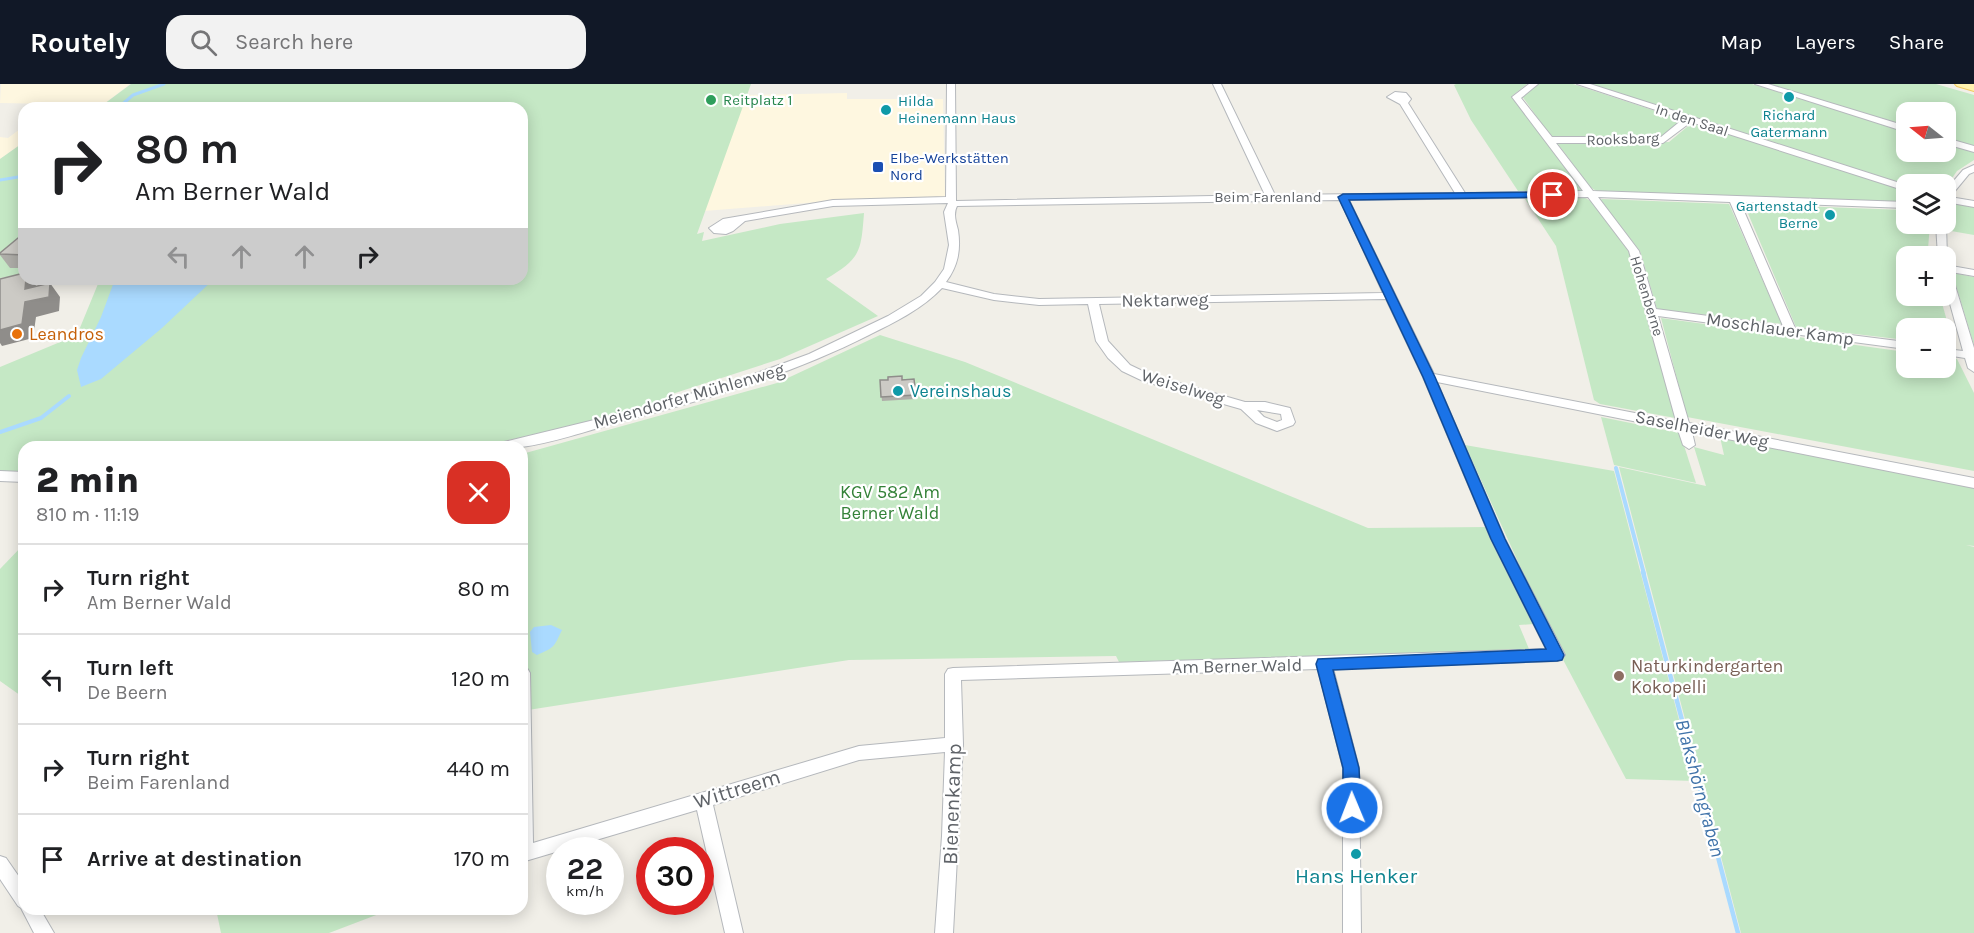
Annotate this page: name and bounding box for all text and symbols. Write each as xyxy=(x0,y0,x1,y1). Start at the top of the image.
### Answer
search box xyxy=(166,15,586,69)
text: Routely xyxy=(30,26,130,59)
icon: search xyxy=(187,26,220,59)
text: Search here xyxy=(235,29,353,55)
text: Map xyxy=(1720,30,1762,54)
text: Layers xyxy=(1795,30,1856,54)
text: Share xyxy=(1889,30,1944,54)
marker: Richard Gatermann xyxy=(1782,90,1796,104)
place label: Reitplatz 1 xyxy=(723,91,793,109)
place label: Hilda Heinemann Haus xyxy=(898,92,1016,127)
marker: Reitplatz 1 xyxy=(704,93,718,107)
street label: In den Saal xyxy=(1653,100,1731,140)
north arrow xyxy=(1896,102,1956,162)
map controls xyxy=(1896,102,1956,378)
marker: Hilda Heinemann Haus xyxy=(879,103,893,117)
place label: Richard Gatermann xyxy=(1750,106,1828,141)
text: 80 m xyxy=(135,124,239,174)
icon: right xyxy=(36,126,114,204)
street label: Rooksbarg xyxy=(1586,129,1660,149)
place label: Elbe-Werkstätten Nord xyxy=(890,149,1009,184)
marker: Elbe-Werkstätten Nord xyxy=(871,160,885,174)
pin xyxy=(1527,169,1578,220)
button: layers xyxy=(1896,174,1956,234)
text: Am Berner Wald xyxy=(135,175,331,207)
icon: arrive xyxy=(1536,178,1569,211)
street label: Beim Farenland xyxy=(1214,188,1322,206)
place label: Gartenstadt Berne xyxy=(1736,197,1818,232)
marker: Gartenstadt Berne xyxy=(1823,208,1837,222)
icon: left xyxy=(162,240,195,273)
icon: ahead xyxy=(225,240,258,273)
icon: ahead xyxy=(288,240,321,273)
icon: right xyxy=(351,240,384,273)
button: + xyxy=(1896,246,1956,306)
street label: Hohenberne xyxy=(1626,254,1668,338)
street label: Nektarweg xyxy=(1121,288,1209,312)
street label: Moschlauer Kamp xyxy=(1705,308,1855,350)
button: − xyxy=(1896,318,1956,378)
place label: Leandros xyxy=(29,323,104,345)
marker: Leandros xyxy=(10,327,24,341)
street label: Meiendorfer Mühlenweg xyxy=(591,358,787,434)
street label: Weiselweg xyxy=(1139,364,1227,410)
place label: Vereinshaus xyxy=(910,380,1011,402)
marker: Vereinshaus xyxy=(891,384,905,398)
street label: Saselheider Weg xyxy=(1633,405,1771,453)
text: 2 min xyxy=(36,459,139,501)
button: close xyxy=(447,461,510,524)
park label: KGV 582 Am Berner Wald xyxy=(840,481,940,524)
text: 810 m · 11:19 xyxy=(36,503,139,526)
text: Turn right xyxy=(87,565,190,591)
icon: right xyxy=(36,573,69,606)
text: 80 m xyxy=(458,576,510,602)
text: Am Berner Wald xyxy=(87,591,232,614)
street label: Am Berner Wald xyxy=(1172,654,1302,678)
text: Turn left xyxy=(87,655,174,681)
place label: Naturkindergarten Kokopelli xyxy=(1631,655,1783,698)
icon: left xyxy=(36,663,69,696)
text: 120 m xyxy=(451,666,510,692)
marker: Naturkindergarten Kokopelli xyxy=(1612,669,1626,683)
text: De Beern xyxy=(87,681,168,704)
water label: Blakshörngraben xyxy=(1671,716,1729,860)
street label: Bienenkamp xyxy=(938,743,966,865)
text: Turn right xyxy=(87,745,190,771)
icon: right xyxy=(36,753,69,786)
text: 440 m xyxy=(447,756,510,782)
street label: Wittreem xyxy=(691,764,783,814)
text: Beim Farenland xyxy=(87,771,230,794)
position arrow xyxy=(1320,776,1384,840)
speed limit sign: 30 xyxy=(636,837,714,915)
icon: arrive xyxy=(36,843,69,876)
text: Arrive at destination xyxy=(87,846,302,872)
text: 170 m xyxy=(454,846,510,872)
marker: Hans Henker xyxy=(1349,847,1363,861)
text: 22 xyxy=(567,851,603,887)
place label: Hans Henker xyxy=(1295,864,1417,888)
text: km/h xyxy=(566,882,604,900)

